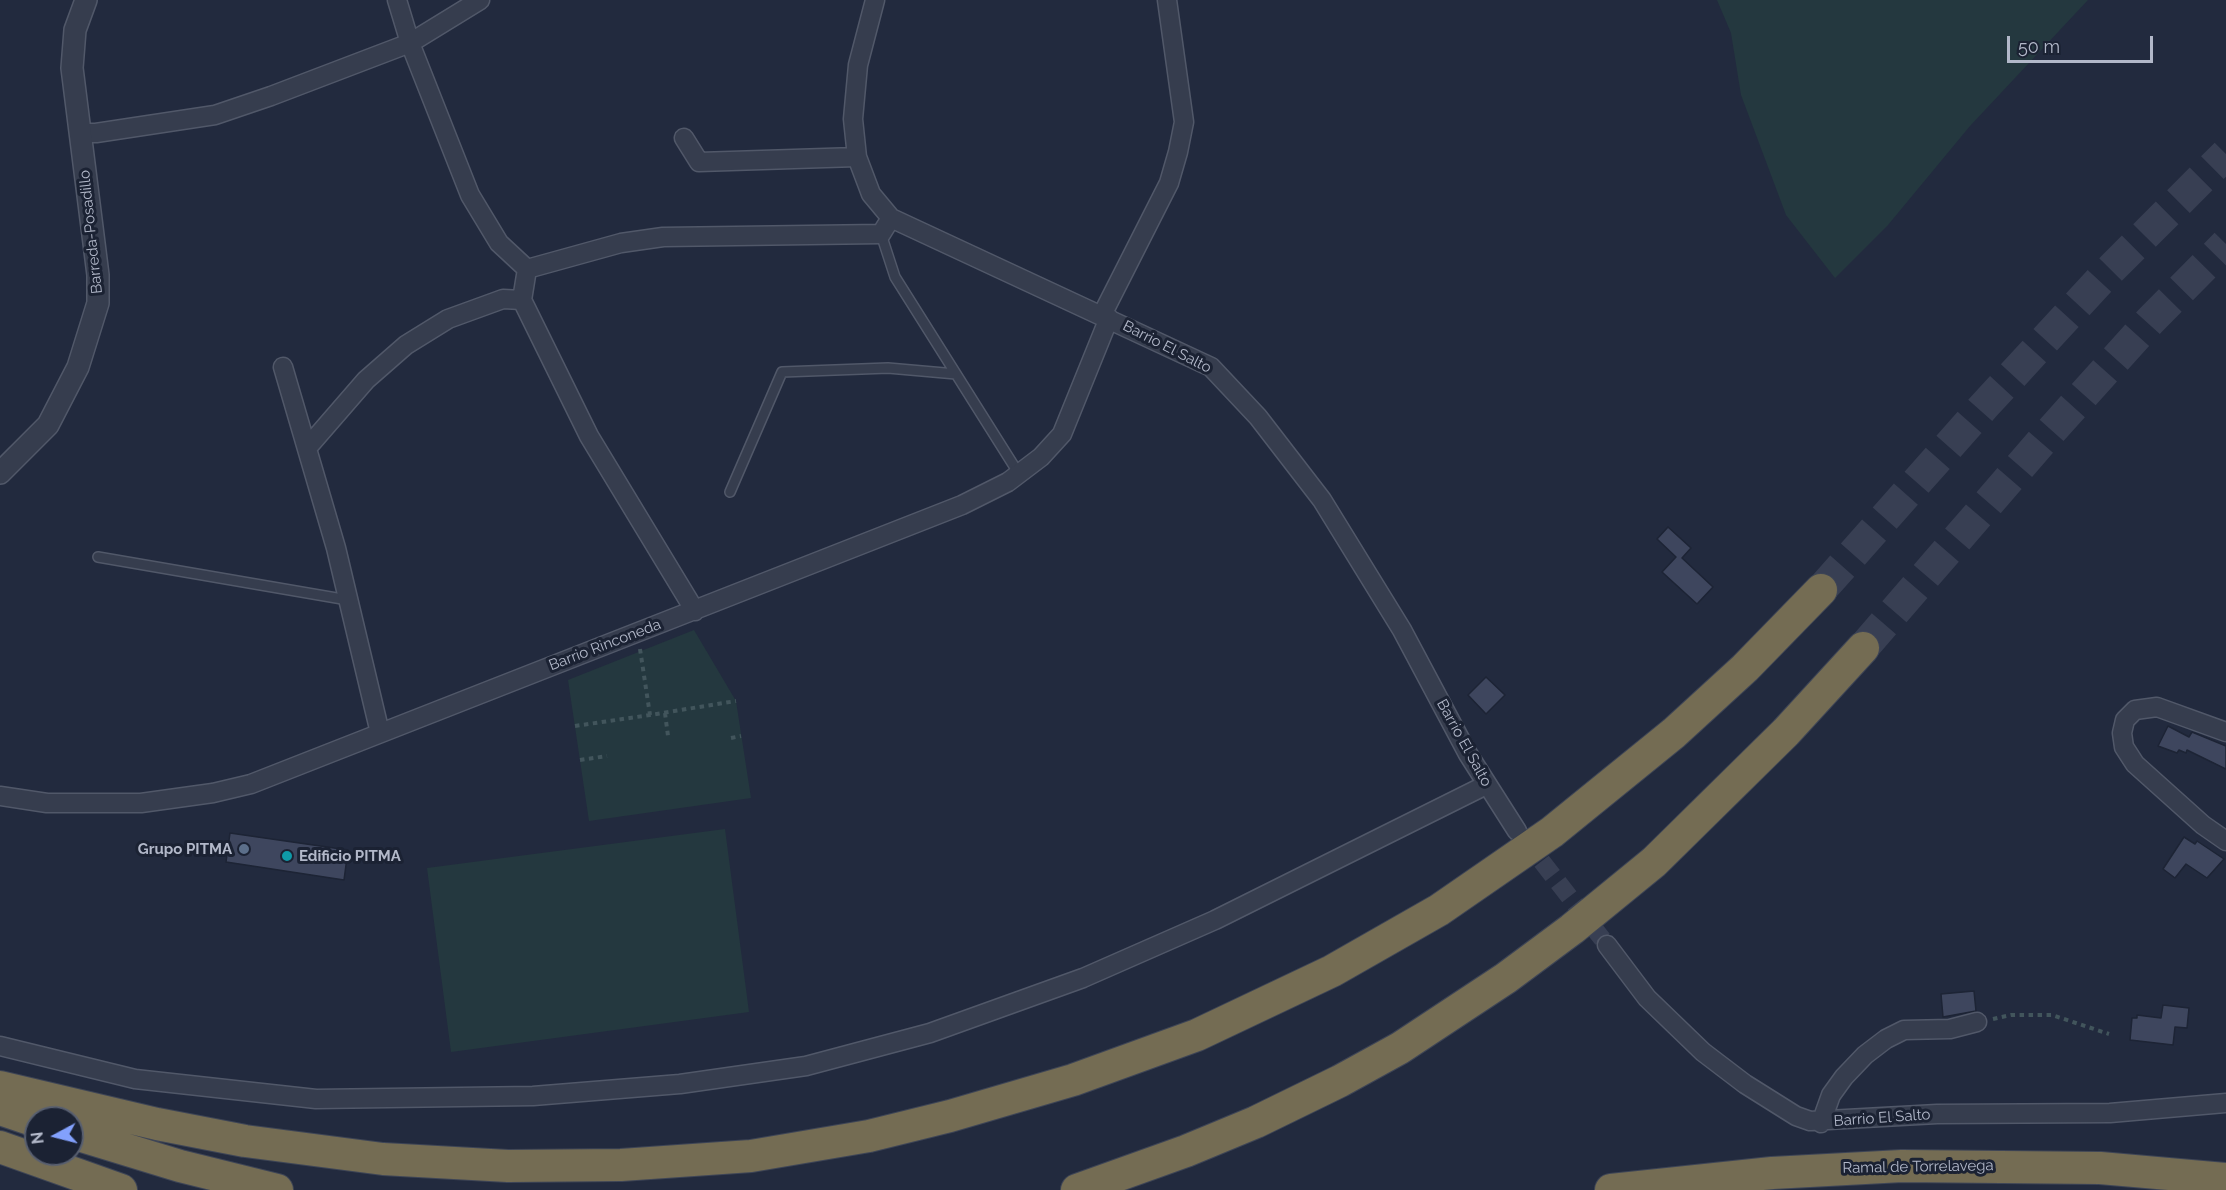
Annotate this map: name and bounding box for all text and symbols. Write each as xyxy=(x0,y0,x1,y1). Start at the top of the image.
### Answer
scale bar xyxy=(2010,24,2156,62)
text: 50 m xyxy=(2018,36,2060,57)
street label: Barreda-Posadillo xyxy=(76,169,106,295)
street label: Barrio El Salto xyxy=(1120,317,1214,377)
street label: Barrio Rinconeda xyxy=(546,615,664,675)
street label: Barrio El Salto xyxy=(1433,696,1495,790)
place label: Grupo PITMA xyxy=(138,840,232,858)
marker: Grupo PITMA xyxy=(237,842,251,856)
place label: Edificio PITMA xyxy=(299,847,401,865)
marker: Edificio PITMA xyxy=(280,849,294,863)
north arrow xyxy=(24,1106,84,1166)
street label: Barrio El Salto xyxy=(1833,1106,1931,1130)
text: N xyxy=(27,1131,48,1145)
street label: Ramal de Torrelavega xyxy=(1842,1157,1994,1177)

